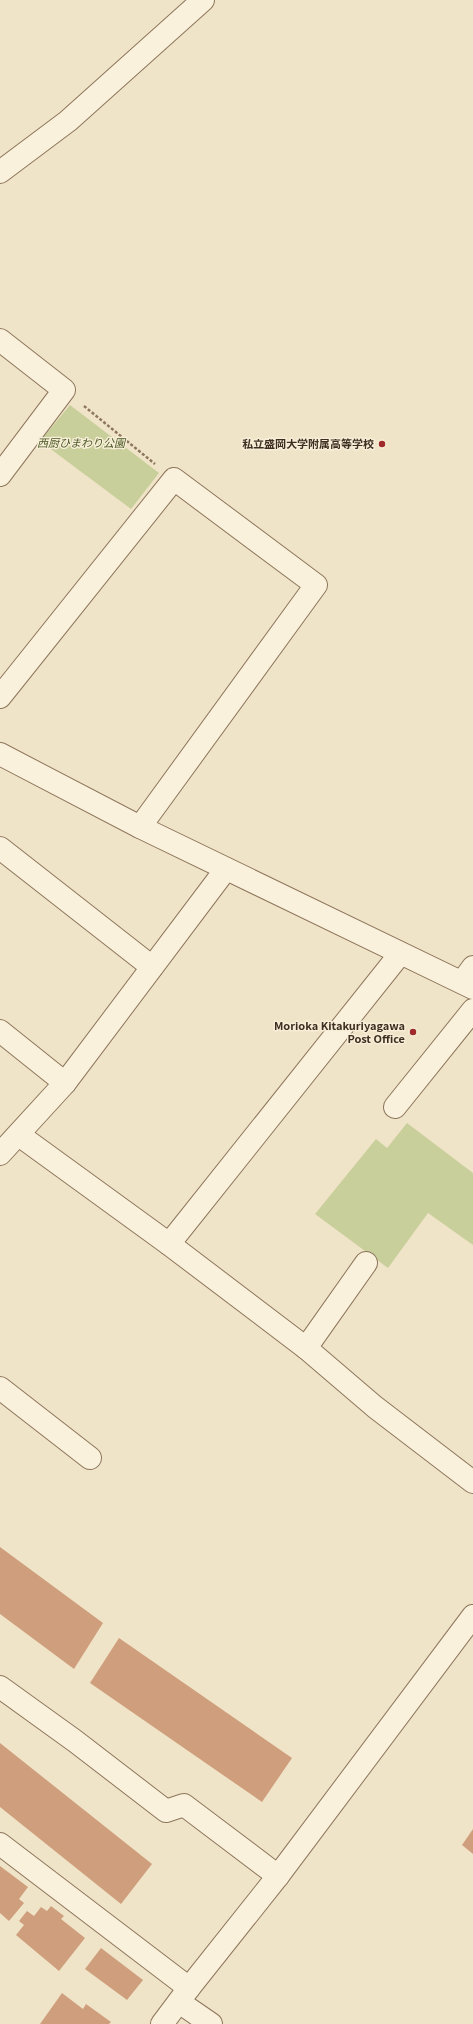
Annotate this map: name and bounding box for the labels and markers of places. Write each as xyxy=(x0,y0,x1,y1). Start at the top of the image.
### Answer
place label: 私立盛岡大学附属高等学校 xyxy=(242,435,374,451)
marker: 私立盛岡大学附属高等学校 xyxy=(377,439,387,449)
place label: Morioka Kitakuriyagawa Post Office xyxy=(274,1017,405,1046)
marker: Morioka Kitakuriyagawa Post Office xyxy=(408,1027,418,1037)

